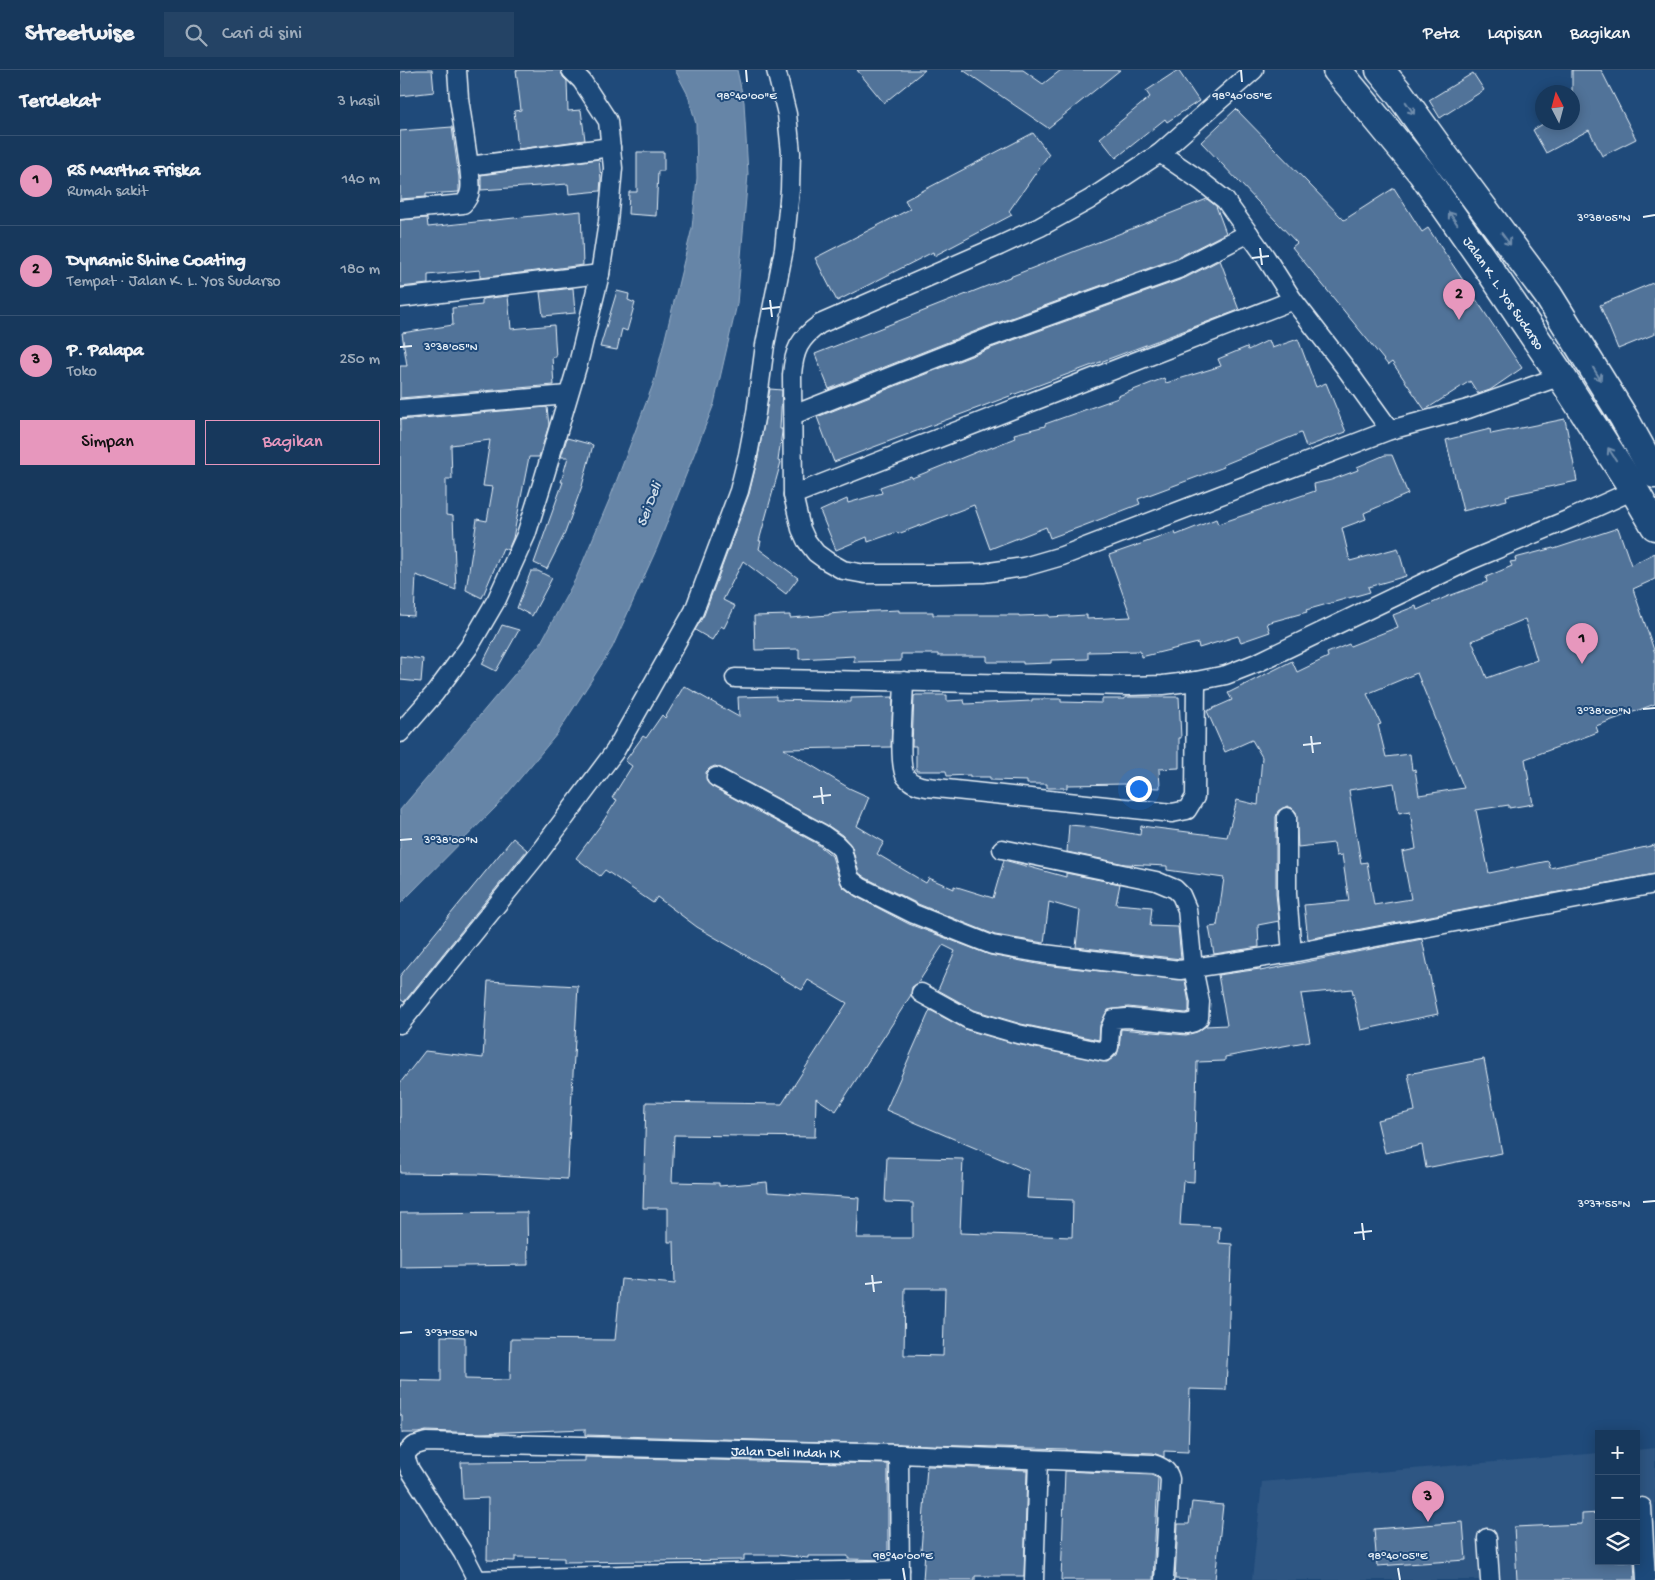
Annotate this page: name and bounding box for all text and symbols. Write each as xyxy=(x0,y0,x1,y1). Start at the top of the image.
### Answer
search box xyxy=(164,12,514,57)
text: Streetwise xyxy=(25,20,134,49)
icon: search xyxy=(182,21,210,49)
text: Cari di sini xyxy=(222,23,302,46)
text: Peta xyxy=(1423,24,1460,45)
text: Lapisan xyxy=(1488,24,1542,45)
text: Bagikan xyxy=(1570,24,1630,45)
north arrow xyxy=(1535,85,1580,130)
text: Terdekat xyxy=(20,90,99,115)
text: 98°40'00"E xyxy=(716,90,777,104)
text: 98°40'05"E xyxy=(1211,90,1272,104)
text: 3 hasil xyxy=(338,93,380,112)
one-way arrow xyxy=(1405,101,1415,115)
text: RS Martha Friska xyxy=(67,160,200,183)
text: 1 xyxy=(33,171,39,190)
text: 140 m xyxy=(342,171,380,190)
text: Rumah sakit xyxy=(67,183,147,202)
one-way arrow xyxy=(1448,211,1458,225)
text: 3°38'05"N xyxy=(1576,212,1631,226)
one-way arrow xyxy=(1501,232,1512,245)
street label: Jalan K. L. Yos Sudarso xyxy=(1458,234,1547,354)
text: Dynamic Shine Coating xyxy=(67,250,246,273)
text: 2 xyxy=(32,261,40,280)
text: 180 m xyxy=(341,261,380,280)
text: Tempat · Jalan K. L. Yos Sudarso xyxy=(67,273,281,292)
pin: 2 xyxy=(1443,279,1475,320)
text: P. Palapa xyxy=(67,340,144,363)
text: 3°38'05"N xyxy=(423,341,478,355)
text: 3 xyxy=(32,351,40,370)
text: 250 m xyxy=(340,351,380,370)
text: Toko xyxy=(67,363,97,382)
one-way arrow xyxy=(1591,367,1602,381)
button: Simpan xyxy=(20,420,195,465)
button: Bagikan xyxy=(205,420,380,465)
one-way arrow xyxy=(1606,448,1616,462)
water label: Sei Deli xyxy=(633,479,667,529)
pin: 1 xyxy=(1566,623,1598,664)
text: 3°38'00"N xyxy=(1576,705,1631,719)
your location xyxy=(1126,776,1152,802)
text: 3°38'00"N xyxy=(423,834,478,848)
text: 3°37'55"N xyxy=(1577,1198,1630,1212)
text: 3°37'55"N xyxy=(424,1327,477,1341)
map controls xyxy=(1595,1430,1640,1565)
button: + xyxy=(1595,1430,1640,1475)
street label: Jalan Deli Indah IX xyxy=(731,1444,841,1464)
button: − xyxy=(1595,1475,1640,1520)
pin: 3 xyxy=(1412,1481,1444,1522)
button: layers xyxy=(1595,1520,1640,1565)
text: 98°40'00"E xyxy=(872,1550,933,1564)
text: 98°40'05"E xyxy=(1367,1550,1428,1564)

